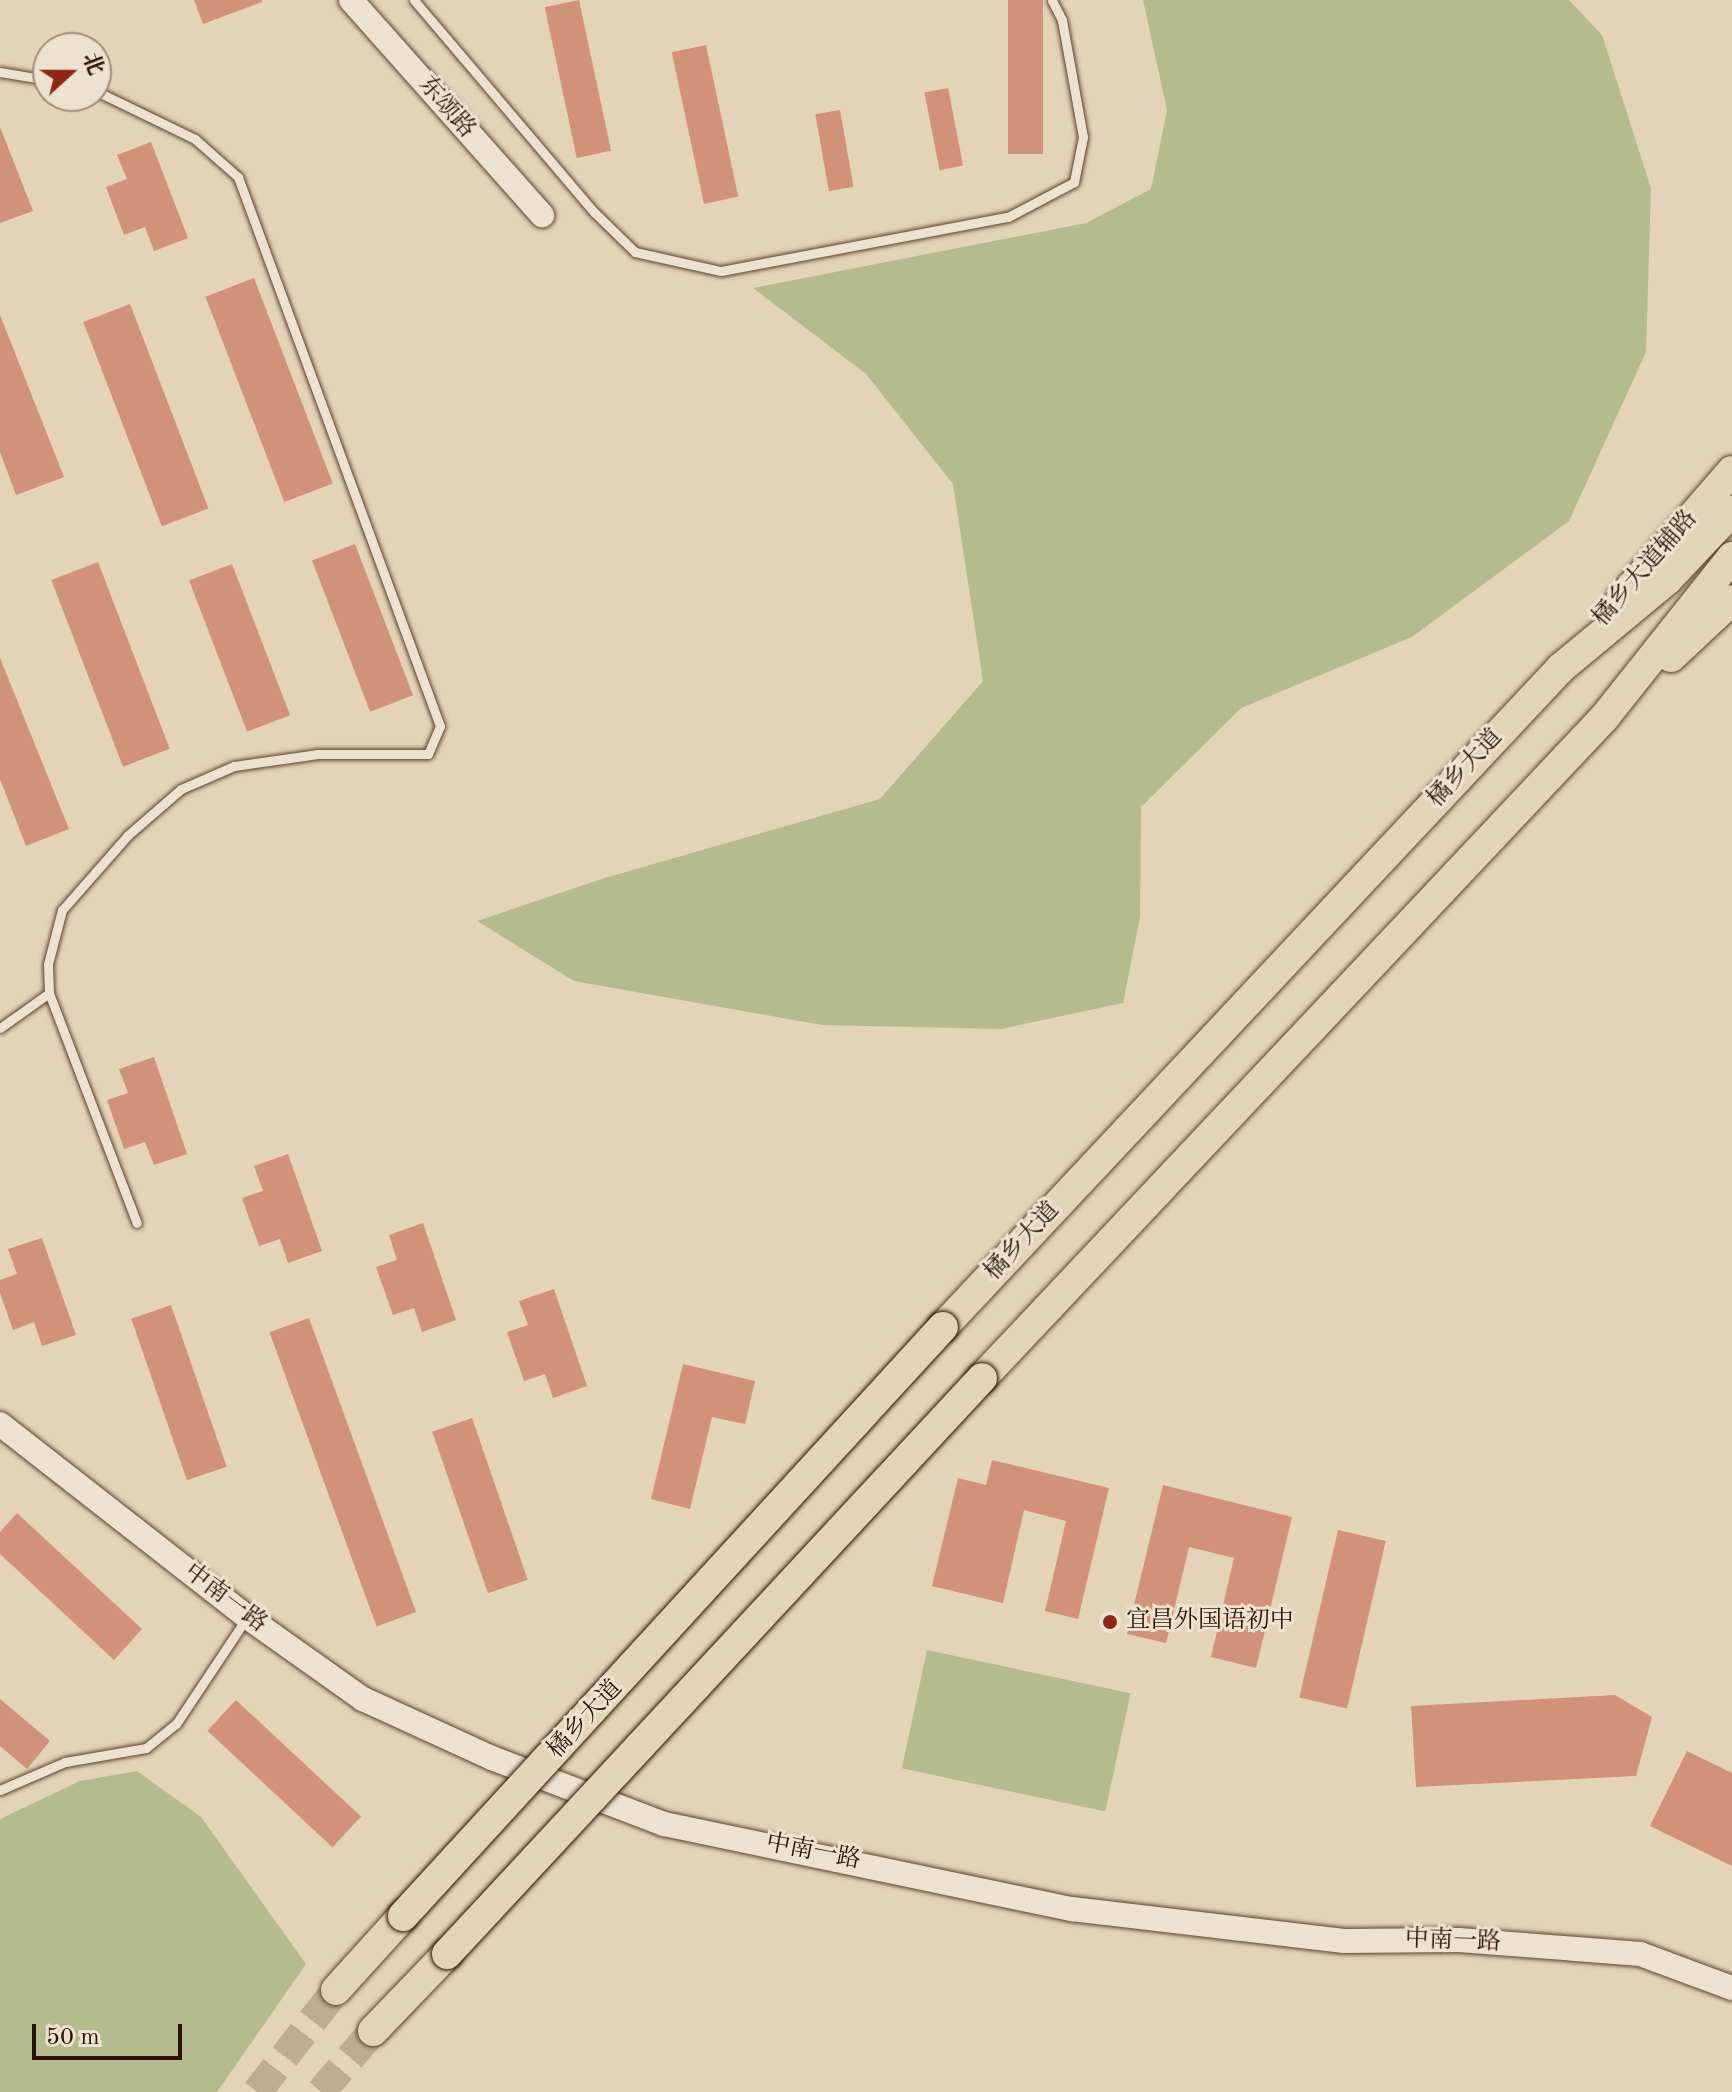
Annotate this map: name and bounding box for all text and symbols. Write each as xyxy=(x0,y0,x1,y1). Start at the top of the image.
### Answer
north arrow xyxy=(32,32,112,112)
text: 北 xyxy=(78,50,107,78)
street label: 东颂路 xyxy=(412,71,480,145)
street label: 橘乡大道辅路 xyxy=(1588,505,1704,633)
street label: 橘乡大道 xyxy=(1423,724,1509,814)
street label: 橘乡大道 xyxy=(980,1197,1066,1287)
street label: 中南一路 xyxy=(178,1559,272,1639)
place label: 宜昌外国语初中 xyxy=(1126,1608,1294,1636)
marker: 宜昌外国语初中 xyxy=(1101,1613,1119,1631)
street label: 橘乡大道 xyxy=(543,1675,629,1765)
street label: 中南一路 xyxy=(763,1830,863,1876)
street label: 中南一路 xyxy=(1405,1926,1501,1958)
scale bar xyxy=(36,2008,186,2058)
text: 50 m xyxy=(46,2026,100,2050)

